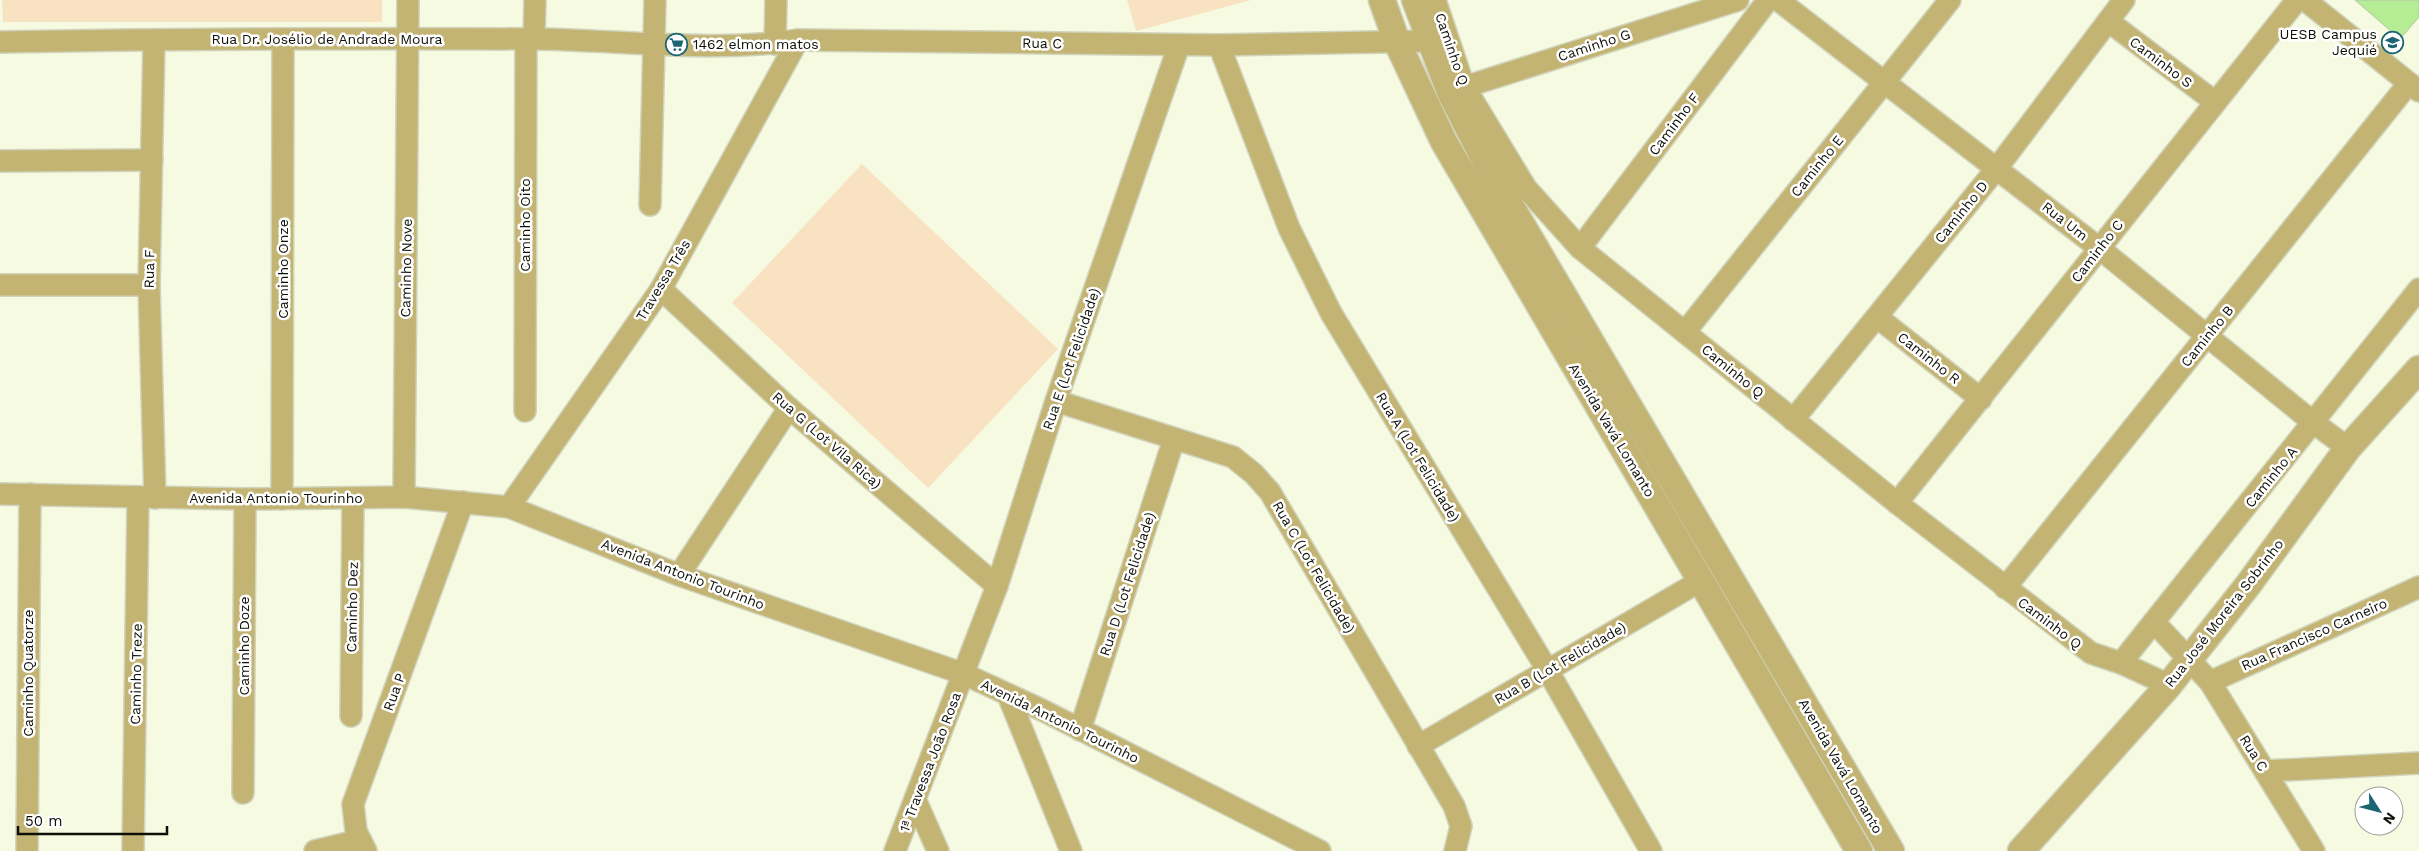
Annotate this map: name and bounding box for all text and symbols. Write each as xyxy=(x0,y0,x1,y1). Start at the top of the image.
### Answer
street label: Caminho Q xyxy=(1432,11,1472,87)
street label: Caminho G xyxy=(1556,26,1632,64)
place label: UESB Campus Jequié xyxy=(2280,26,2377,58)
school or university icon: UESB Campus Jequié xyxy=(2381,30,2405,54)
street label: Rua Dr. Josélio de Andrade Moura xyxy=(212,31,443,47)
supermarket icon: 1462 elmon matos xyxy=(665,32,689,56)
street label: Caminho S xyxy=(2127,33,2195,91)
street label: Rua C xyxy=(1022,35,1062,51)
place label: 1462 elmon matos xyxy=(693,36,819,52)
street label: Caminho F xyxy=(1645,90,1703,158)
street label: Caminho E xyxy=(1787,132,1847,200)
street label: Caminho Oito xyxy=(517,178,533,272)
street label: Caminho D xyxy=(1931,178,1991,246)
street label: Rua Um xyxy=(2039,198,2091,244)
street label: Caminho C xyxy=(2068,217,2126,285)
street label: Caminho Nove xyxy=(397,218,415,318)
street label: Caminho Onze xyxy=(275,219,291,319)
street label: Travessa Três xyxy=(633,237,693,323)
street label: Rua F xyxy=(141,250,157,288)
street label: Rua E (Lot Felicidade) xyxy=(1039,286,1103,432)
street label: Caminho B xyxy=(2177,302,2237,370)
street label: Caminho R xyxy=(1895,329,1963,387)
street label: Caminho Q xyxy=(1699,341,1767,401)
street label: Avenida Vavá Lomanto xyxy=(1566,360,1658,500)
street label: Rua G (Lot Vila Rica) xyxy=(769,388,885,492)
street label: Rua A (Lot Felicidade) xyxy=(1373,389,1463,525)
street label: Caminho A xyxy=(2242,443,2300,511)
street label: Avenida Antonio Tourinho xyxy=(189,490,363,506)
street label: Rua C (Lot Felicidade) xyxy=(1270,498,1358,636)
street label: Rua D (Lot Felicidade) xyxy=(1096,510,1158,658)
street label: Avenida Antonio Tourinho xyxy=(599,535,767,613)
street label: Rua José Moreira Sobrinho xyxy=(2161,536,2287,690)
street label: Caminho Dez xyxy=(343,561,361,653)
street label: Caminho Q xyxy=(2015,594,2085,652)
street label: Rua Francisco Carneiro xyxy=(2239,595,2389,673)
street label: Caminho Doze xyxy=(236,597,252,695)
street label: Caminho Quatorze xyxy=(20,609,36,737)
street label: Rua B (Lot Felicidade) xyxy=(1491,619,1629,707)
street label: Caminho Treze xyxy=(127,623,145,725)
street label: Rua P xyxy=(380,671,408,713)
street label: Avenida Antonio Tourinho xyxy=(979,676,1141,766)
street label: 1ª Travessa João Rosa xyxy=(896,690,964,834)
street label: Avenida Vavá Lomanto xyxy=(1796,696,1886,836)
street label: Rua C xyxy=(2237,732,2271,774)
north arrow xyxy=(2354,786,2404,836)
scale bar xyxy=(18,804,166,836)
text: N xyxy=(2380,810,2399,828)
text: 50 m xyxy=(25,812,62,830)

